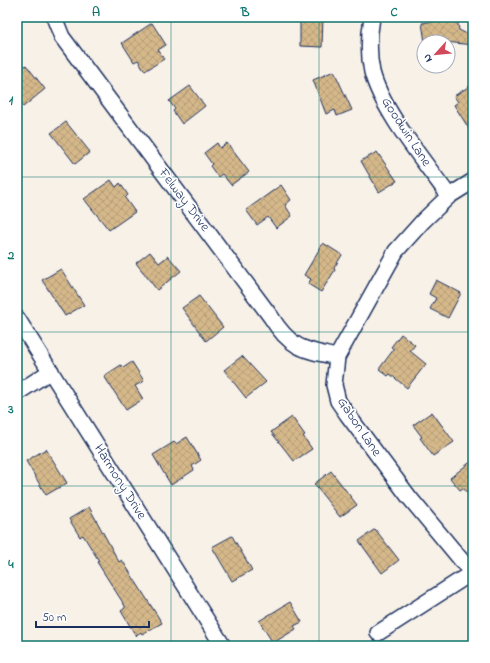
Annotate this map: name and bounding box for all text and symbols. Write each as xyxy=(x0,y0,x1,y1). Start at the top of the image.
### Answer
text: A xyxy=(92,3,100,22)
text: B xyxy=(240,3,250,22)
text: C xyxy=(390,3,398,22)
north arrow xyxy=(416,34,456,74)
text: N xyxy=(419,51,437,65)
text: 1 xyxy=(9,91,14,110)
street label: Goodwin Lane xyxy=(376,93,437,172)
street label: Felway Drive xyxy=(152,163,215,237)
text: 2 xyxy=(7,246,15,265)
street label: Gabon Lane xyxy=(331,393,387,461)
text: 3 xyxy=(7,400,14,419)
street label: Harmony Drive xyxy=(88,440,152,525)
text: 4 xyxy=(7,555,14,574)
scale bar xyxy=(36,603,149,629)
text: 50 m xyxy=(42,609,66,627)

